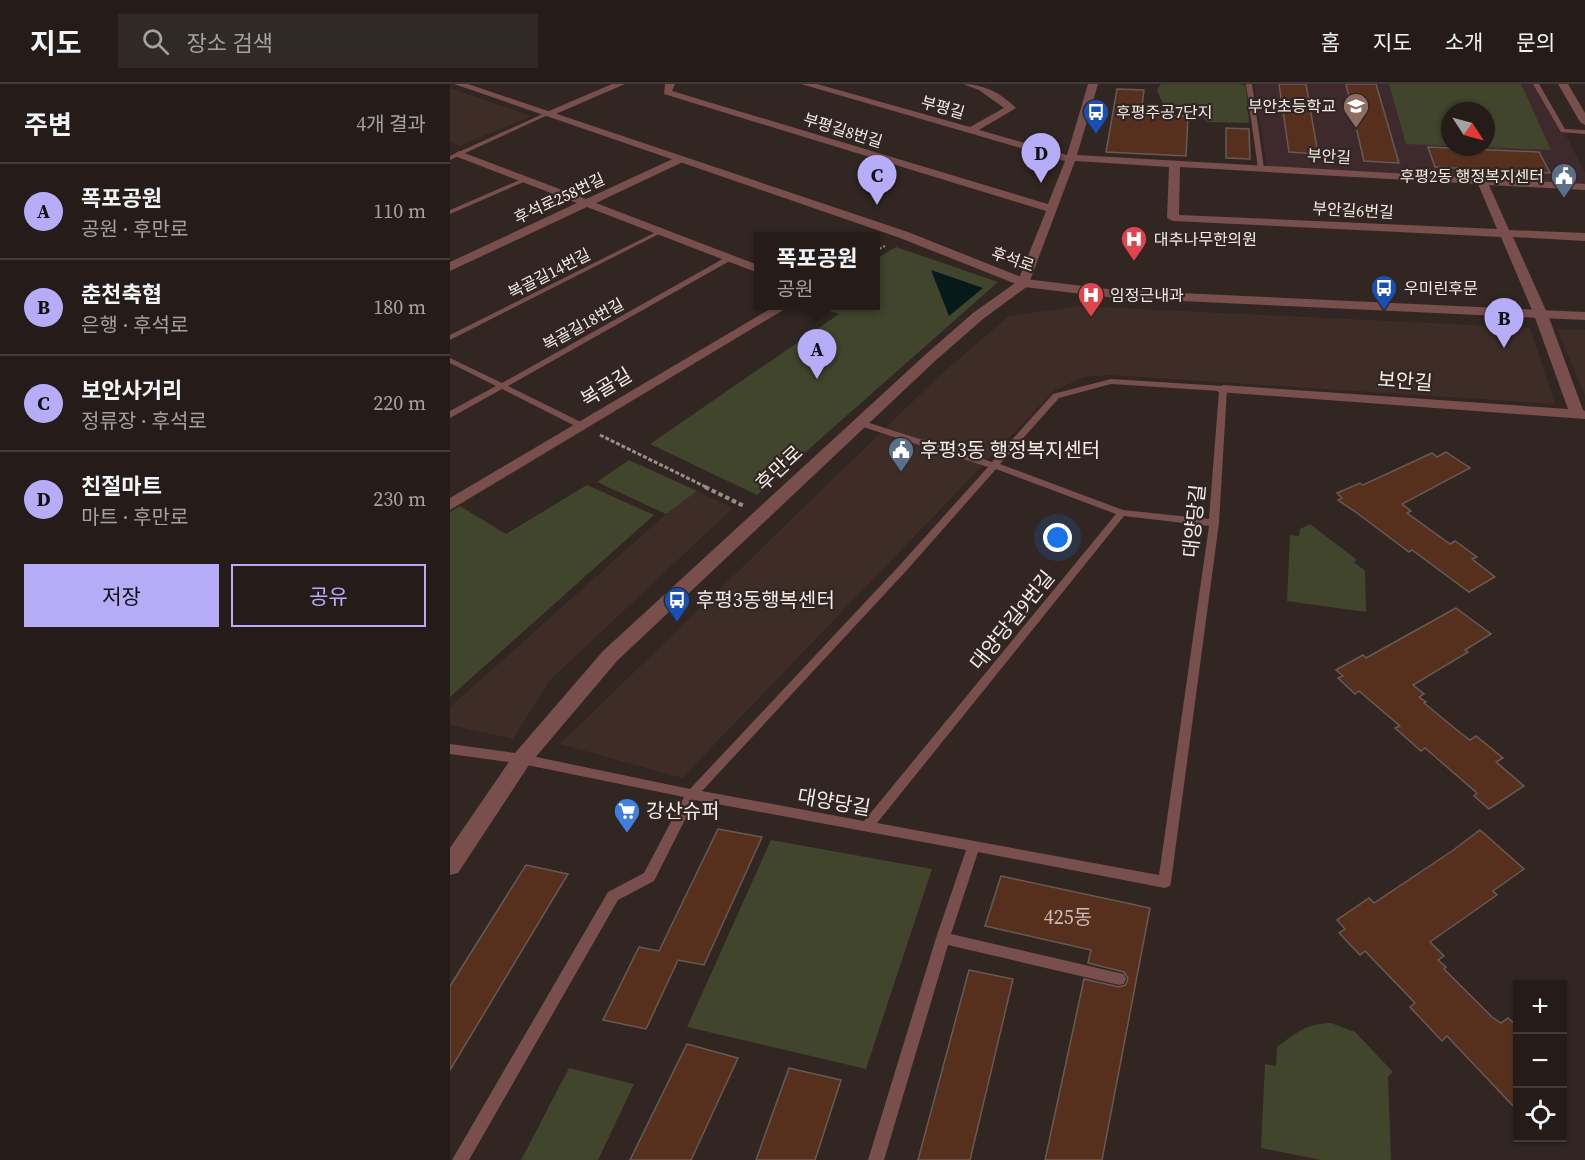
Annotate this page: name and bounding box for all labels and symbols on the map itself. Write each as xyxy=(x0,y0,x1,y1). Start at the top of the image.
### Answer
street label: 부평길 xyxy=(919,90,967,124)
school or university icon: 부안초등학교 xyxy=(1341,91,1371,129)
place label: 부안초등학교 xyxy=(1248,95,1336,117)
bus stop icon: 후평주공7단지 xyxy=(1081,97,1111,135)
place label: 후평주공7단지 xyxy=(1116,101,1212,123)
north arrow xyxy=(1441,102,1495,156)
street label: 부평길8번길 xyxy=(801,108,885,152)
pin: D xyxy=(1022,134,1060,183)
street label: 부안길 xyxy=(1306,144,1352,168)
pin: C xyxy=(858,156,896,205)
public building icon: 후평2동 행정복지센터 xyxy=(1549,161,1579,199)
place label: 후평2동 행정복지센터 xyxy=(1400,165,1544,187)
street label: 후석로258번길 xyxy=(510,167,608,229)
street label: 부안길6번길 xyxy=(1312,197,1394,223)
hospital icon: 대추나무한의원 xyxy=(1119,224,1149,262)
place label: 대추나무한의원 xyxy=(1154,228,1257,250)
street label: 후석로 xyxy=(989,241,1038,277)
street label: 복골길14번길 xyxy=(504,243,594,303)
bus stop icon: 우미린후문 xyxy=(1369,273,1399,311)
place label: 우미린후문 xyxy=(1404,277,1478,299)
hospital icon: 임정근내과 xyxy=(1076,280,1106,318)
place label: 임정근내과 xyxy=(1110,284,1184,306)
street label: 복골길18번길 xyxy=(538,293,628,355)
pin: B xyxy=(1484,298,1524,348)
pin: A xyxy=(798,330,836,379)
street label: 복골길 xyxy=(575,361,637,413)
street label: 보안길 xyxy=(1376,365,1434,397)
public building icon: 후평3동 행정복지센터 xyxy=(886,435,916,473)
place label: 후평3동 행정복지센터 xyxy=(920,436,1100,464)
street label: 후만로 xyxy=(749,439,809,497)
street label: 대양당길 xyxy=(1176,483,1212,559)
your location xyxy=(1043,523,1072,552)
street label: 대양당길9번길 xyxy=(963,564,1061,676)
bus stop icon: 후평3동행복센터 xyxy=(662,585,692,623)
place label: 후평3동행복센터 xyxy=(696,586,835,614)
street label: 대양당길 xyxy=(795,782,873,822)
supermarket icon: 강산슈퍼 xyxy=(612,796,642,834)
place label: 강산슈퍼 xyxy=(646,797,720,825)
house number: 425동 xyxy=(1044,903,1092,931)

